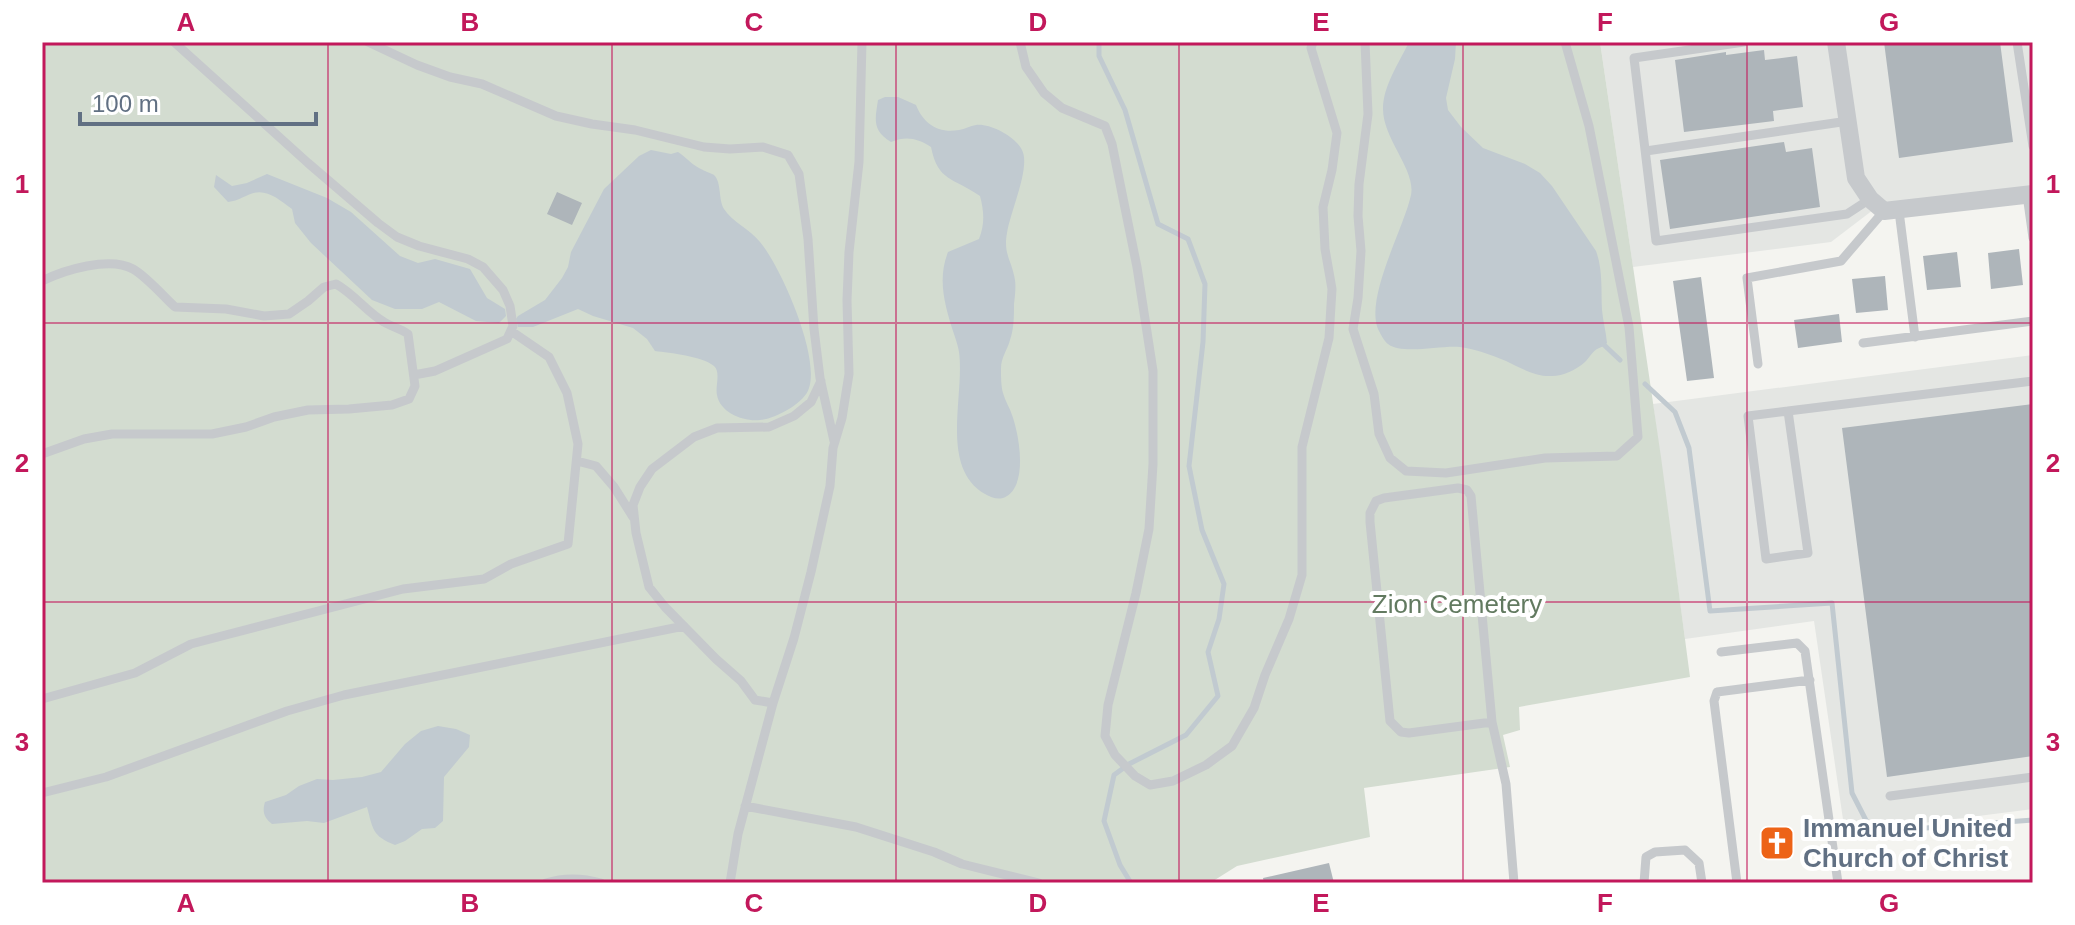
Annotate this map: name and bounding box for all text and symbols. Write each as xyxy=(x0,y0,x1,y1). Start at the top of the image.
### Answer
text: A xyxy=(177,7,196,37)
text: B xyxy=(461,7,479,37)
text: C xyxy=(745,7,764,37)
text: D xyxy=(1029,7,1047,37)
text: E xyxy=(1312,7,1330,37)
text: F xyxy=(1597,7,1613,37)
text: G xyxy=(1879,7,1899,37)
scale bar xyxy=(80,76,316,126)
text: 100 m xyxy=(92,90,159,117)
text: 1 xyxy=(15,169,29,199)
text: 1 xyxy=(2046,169,2060,199)
text: 2 xyxy=(15,448,29,478)
text: 2 xyxy=(2046,448,2060,478)
park label: Zion Cemetery xyxy=(1372,589,1542,619)
text: 3 xyxy=(15,727,29,757)
text: 3 xyxy=(2046,727,2060,757)
place label: Immanuel United Church of Christ xyxy=(1803,813,2012,873)
church icon: Immanuel United Church of Christ xyxy=(1758,824,1796,862)
text: A xyxy=(177,888,196,918)
text: B xyxy=(461,888,479,918)
text: C xyxy=(745,888,764,918)
text: D xyxy=(1029,888,1047,918)
text: E xyxy=(1312,888,1330,918)
text: F xyxy=(1597,888,1613,918)
text: G xyxy=(1879,888,1899,918)

